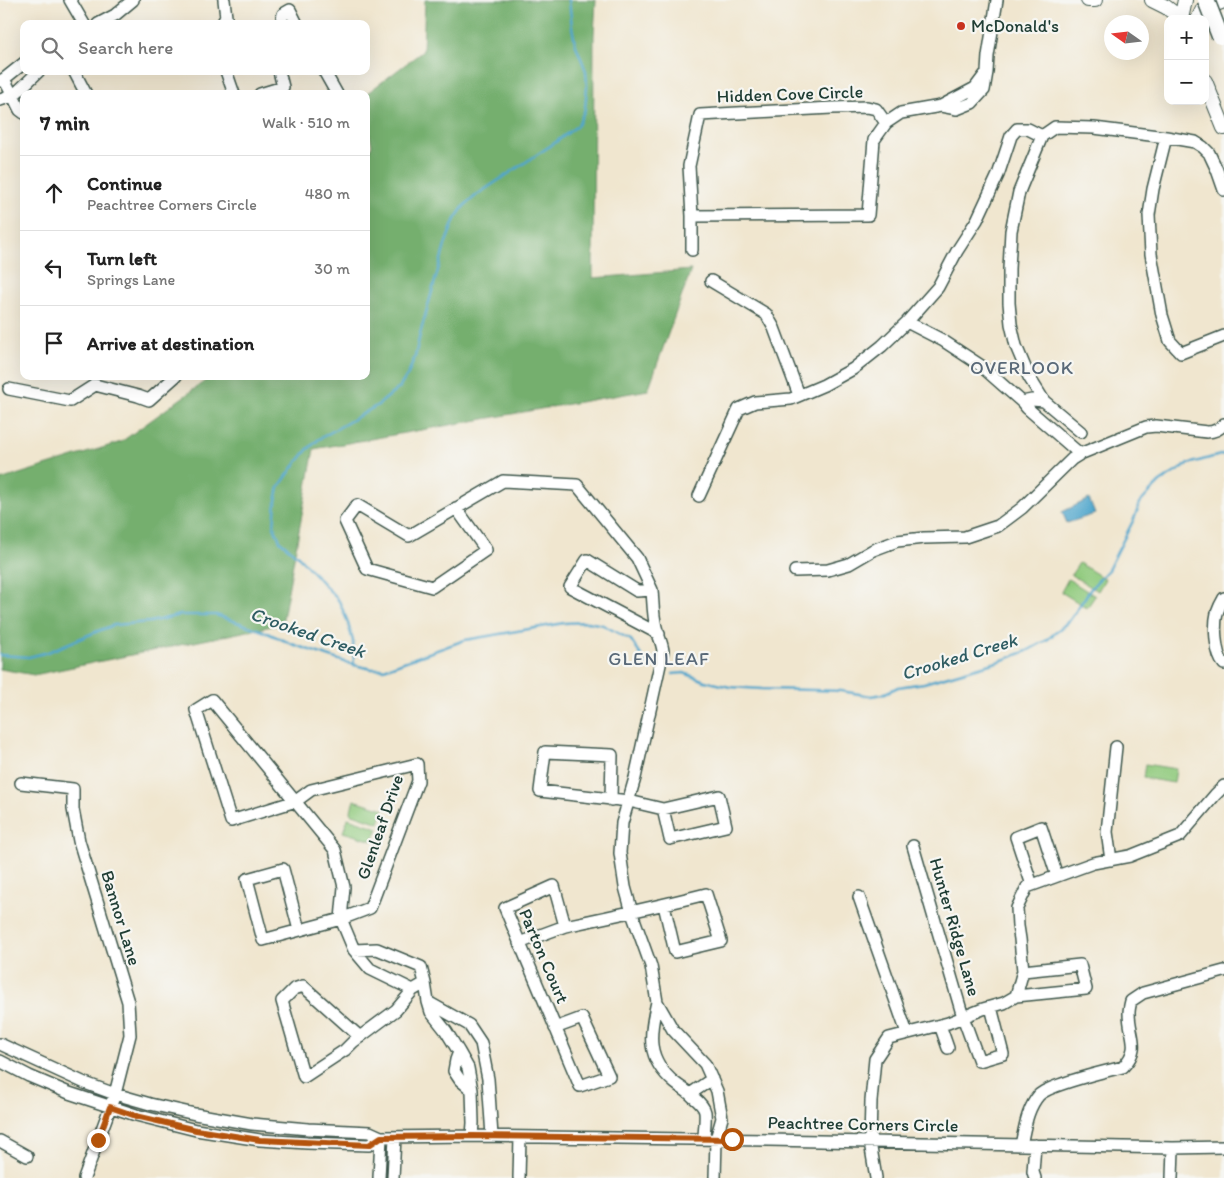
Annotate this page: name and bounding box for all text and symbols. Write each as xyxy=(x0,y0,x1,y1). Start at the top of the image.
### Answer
place label: McDonald's xyxy=(971,15,1059,37)
north arrow xyxy=(1104,15,1149,60)
map controls xyxy=(1164,15,1209,105)
button: + xyxy=(1164,15,1209,60)
search box xyxy=(20,20,370,75)
marker: McDonald's xyxy=(955,20,967,32)
icon: search xyxy=(38,34,66,62)
text: Search here xyxy=(78,36,173,59)
button: − xyxy=(1164,60,1209,105)
street label: Hidden Cove Circle xyxy=(717,80,863,108)
text: 7 min xyxy=(40,110,89,135)
text: Walk · 510 m xyxy=(262,113,350,132)
text: Continue xyxy=(87,172,162,195)
icon: ahead xyxy=(40,179,68,207)
text: 480 m xyxy=(305,184,350,203)
text: Peachtree Corners Circle xyxy=(87,195,257,214)
text: Turn left xyxy=(87,247,157,270)
icon: left xyxy=(40,254,68,282)
text: 30 m xyxy=(314,259,350,278)
text: Springs Lane xyxy=(87,270,175,289)
icon: arrive xyxy=(40,329,68,357)
text: Arrive at destination xyxy=(87,332,254,355)
district label: OVERLOOK xyxy=(970,356,1074,379)
water label: Crooked Creek xyxy=(247,602,369,663)
water label: Crooked Creek xyxy=(899,628,1021,685)
district label: GLEN LEAF xyxy=(608,647,710,670)
street label: Glenleaf Drive xyxy=(352,772,408,882)
street label: Hunter Ridge Lane xyxy=(925,855,985,999)
street label: Bannor Lane xyxy=(96,868,146,968)
street label: Parton Court xyxy=(514,905,574,1007)
street label: Peachtree Corners Circle xyxy=(767,1111,959,1137)
route start xyxy=(721,1128,744,1151)
route end xyxy=(87,1129,110,1152)

